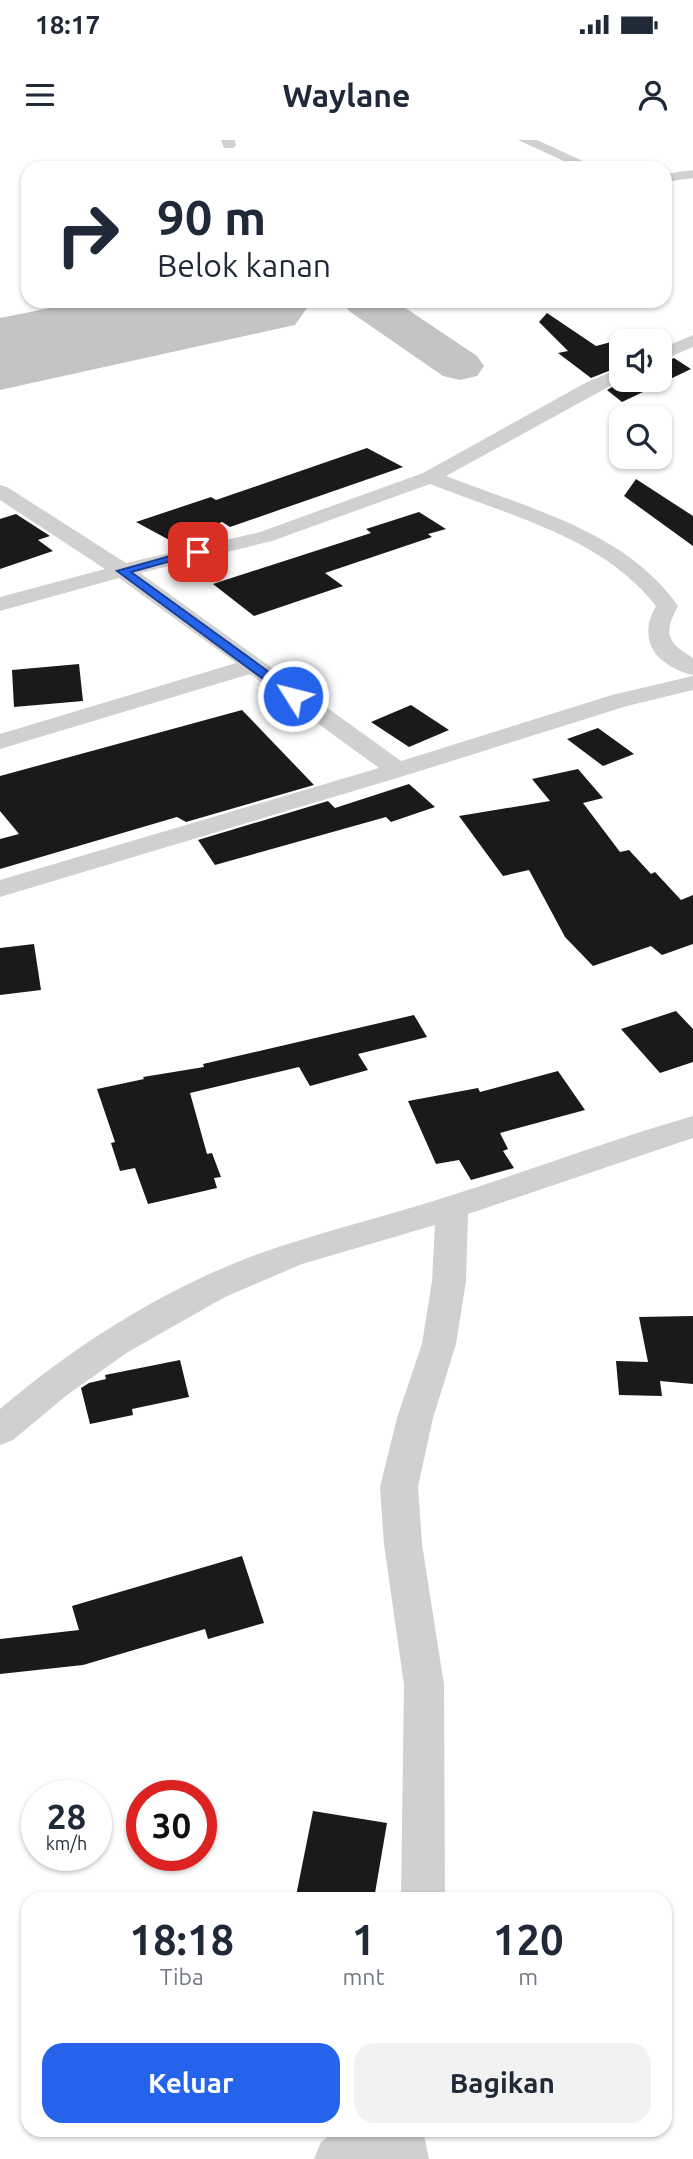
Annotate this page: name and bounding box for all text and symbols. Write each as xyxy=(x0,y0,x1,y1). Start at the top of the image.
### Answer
text: 18:17 xyxy=(35,10,100,39)
icon: menu xyxy=(21,76,59,114)
icon: person xyxy=(634,76,672,114)
text: Waylane xyxy=(283,77,410,113)
icon: right xyxy=(42,189,133,280)
text: 90 m xyxy=(157,189,266,244)
text: Belok kanan xyxy=(157,247,331,283)
map controls xyxy=(609,329,672,469)
button: sound xyxy=(609,329,672,392)
button: search xyxy=(609,406,672,469)
pin xyxy=(168,522,228,582)
icon: arrive xyxy=(179,533,217,571)
position arrow xyxy=(256,659,330,733)
speed limit sign: 30 xyxy=(126,1780,217,1871)
text: 28 xyxy=(47,1796,86,1836)
text: km/h xyxy=(46,1833,87,1853)
text: 18:18 xyxy=(129,1916,234,1963)
text: 1 xyxy=(352,1916,375,1963)
text: 120 xyxy=(493,1916,564,1963)
text: Tiba xyxy=(160,1964,204,1989)
text: mnt xyxy=(342,1964,385,1989)
text: m xyxy=(518,1964,538,1989)
button: Keluar xyxy=(42,2043,340,2123)
button: Bagikan xyxy=(354,2043,651,2123)

